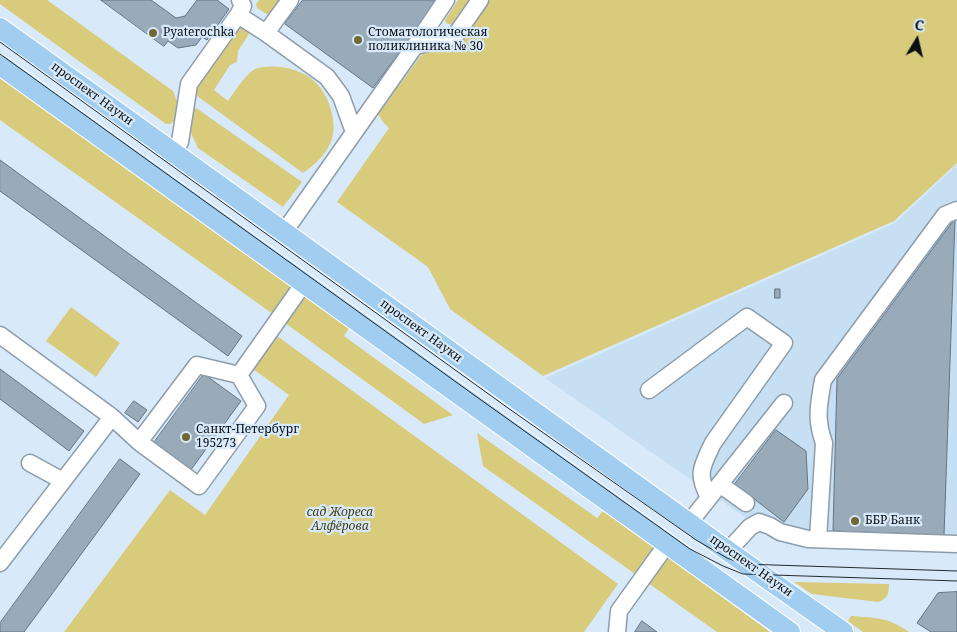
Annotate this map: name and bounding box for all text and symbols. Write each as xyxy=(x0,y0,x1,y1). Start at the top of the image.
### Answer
north arrow xyxy=(892,15,942,65)
text: С xyxy=(913,15,925,35)
place label: Pyaterochka xyxy=(163,26,234,40)
place label: Стоматологическая поликлиника № 30 xyxy=(368,26,487,54)
marker: Pyaterochka xyxy=(147,27,159,39)
marker: Стоматологическая поликлиника № 30 xyxy=(352,34,364,46)
street label: проспект Науки xyxy=(48,59,136,129)
street label: проспект Науки xyxy=(377,296,465,366)
place label: Санкт-Петербург 195273 xyxy=(196,423,299,451)
marker: Санкт-Петербург 195273 xyxy=(180,431,192,443)
park label: сад Жореса Алфёрова xyxy=(307,506,373,534)
place label: ББР Банк xyxy=(865,514,920,528)
marker: ББР Банк xyxy=(849,515,861,527)
street label: проспект Науки xyxy=(707,532,795,600)

